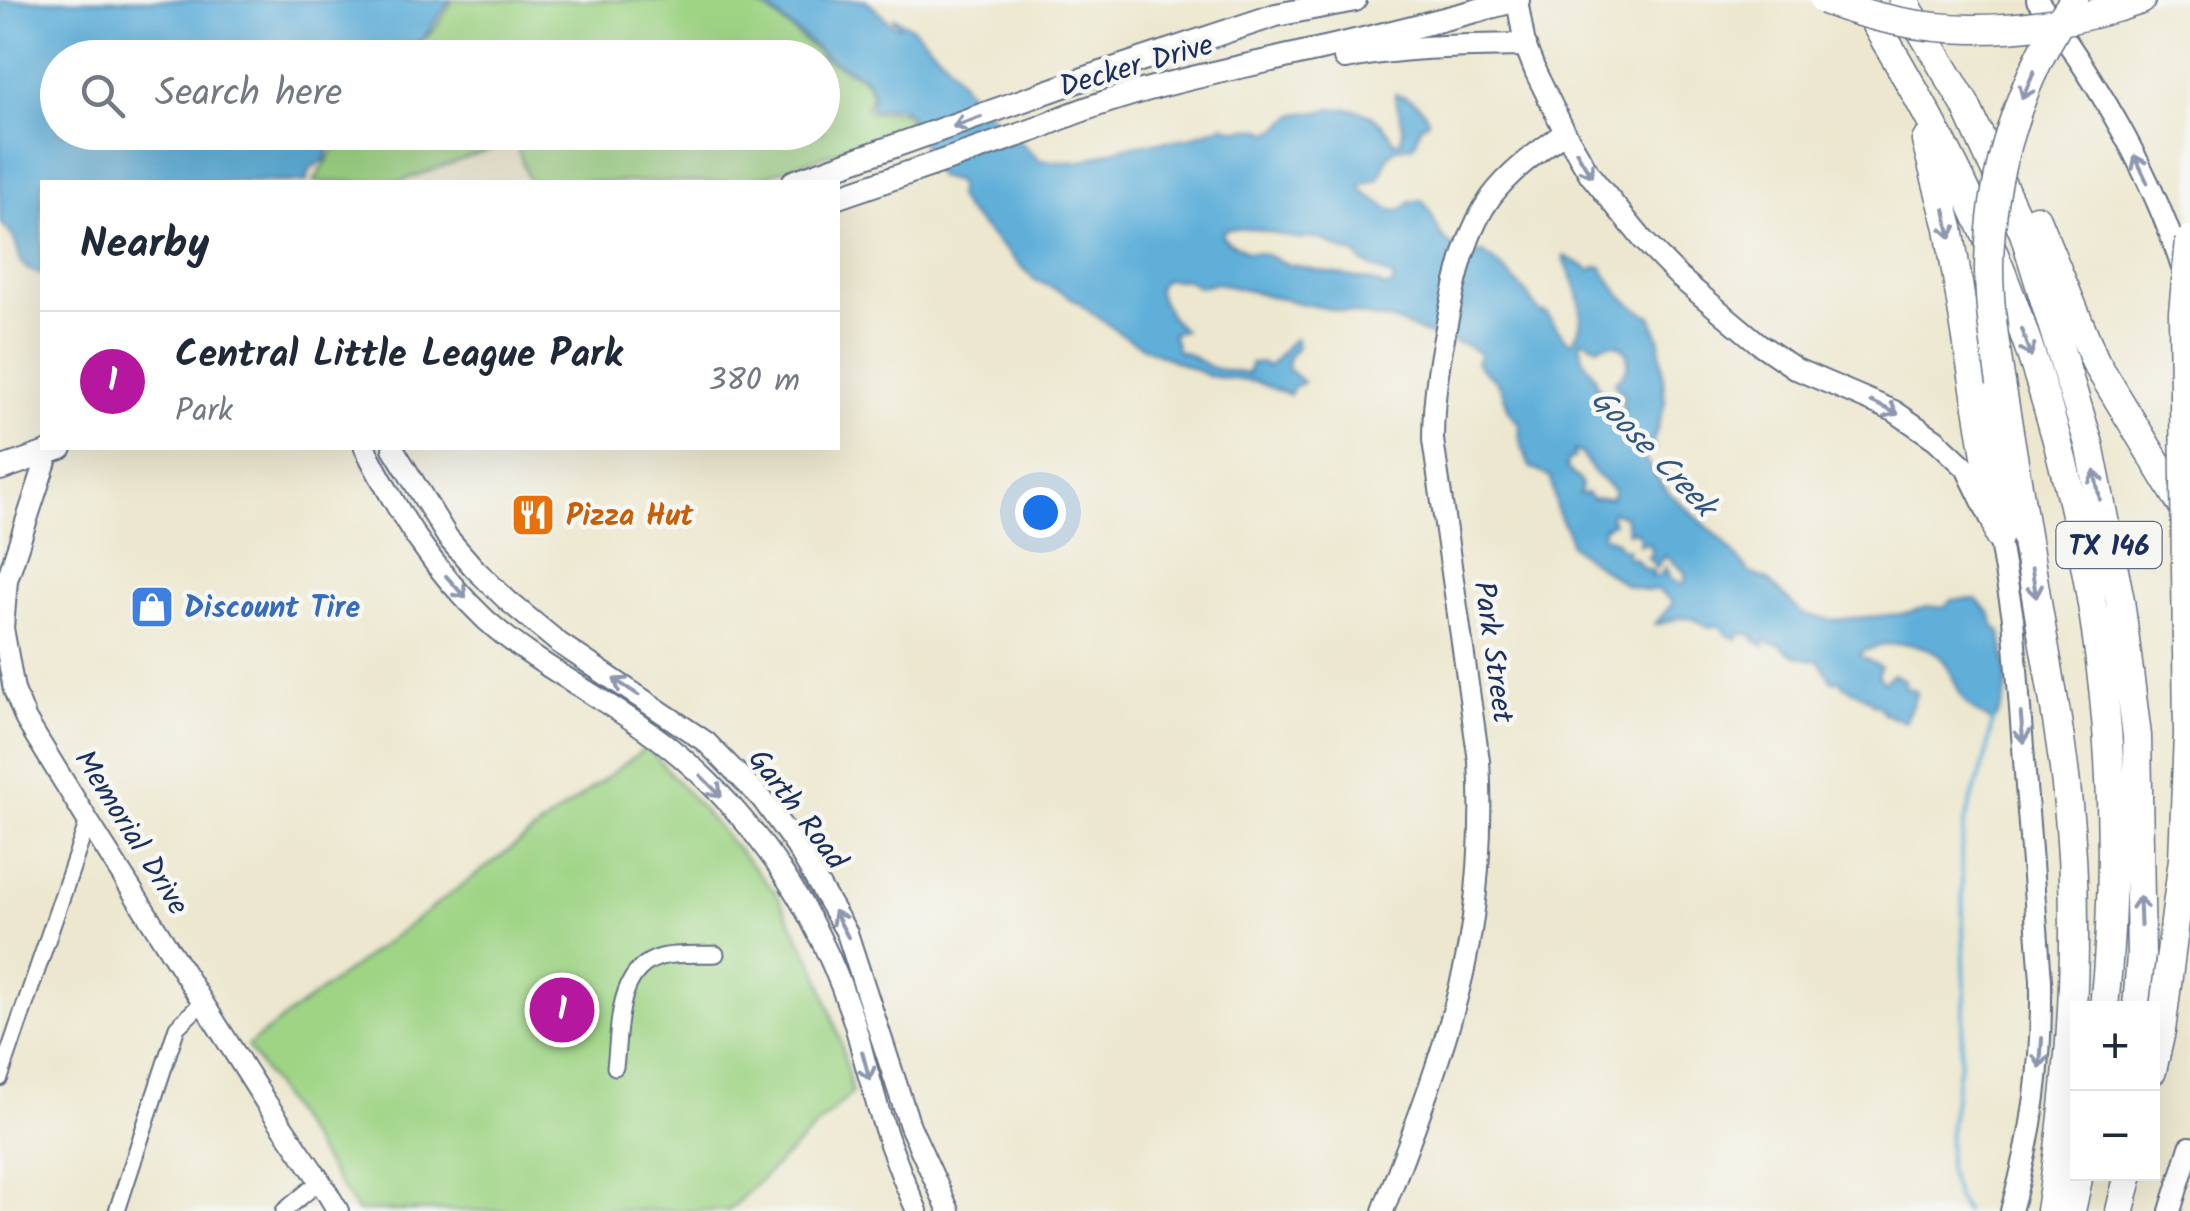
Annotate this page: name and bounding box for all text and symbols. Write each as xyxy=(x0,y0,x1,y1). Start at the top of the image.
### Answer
street label: Decker Drive xyxy=(1054,22,1219,112)
search box xyxy=(40,40,840,150)
text: Search here xyxy=(155,65,342,125)
icon: search xyxy=(75,68,130,123)
one-way arrow xyxy=(2017,69,2035,100)
one-way arrow xyxy=(952,114,983,132)
one-way arrow xyxy=(1574,149,1594,178)
one-way arrow xyxy=(2131,155,2150,185)
one-way arrow xyxy=(1939,207,1958,240)
text: Nearby xyxy=(80,212,209,279)
text: Central Little League Park xyxy=(175,326,623,386)
one-way arrow xyxy=(2018,327,2036,358)
text: 1 xyxy=(108,356,117,407)
text: 380 m xyxy=(708,356,800,407)
water label: Goose Creek xyxy=(1577,377,1730,533)
text: Park xyxy=(175,386,233,437)
one-way arrow xyxy=(1869,400,1899,419)
one-way arrow xyxy=(2087,469,2106,501)
your location xyxy=(1015,487,1066,538)
restaurant icon: Pizza Hut xyxy=(510,492,556,538)
place label: Pizza Hut xyxy=(566,493,694,541)
road number: TX 146 xyxy=(2056,522,2162,568)
one-way arrow xyxy=(2025,566,2044,598)
one-way arrow xyxy=(444,574,467,599)
street label: Park Street xyxy=(1458,578,1526,727)
shop icon: Discount Tire xyxy=(129,584,175,630)
place label: Discount Tire xyxy=(184,585,360,633)
one-way arrow xyxy=(613,676,641,697)
one-way arrow xyxy=(2013,712,2032,744)
street label: Garth Road xyxy=(734,739,859,882)
street label: Memorial Drive xyxy=(60,741,200,925)
one-way arrow xyxy=(699,774,723,798)
one-way arrow xyxy=(2130,896,2149,928)
one-way arrow xyxy=(831,909,850,939)
pin: 1 xyxy=(530,972,594,1048)
map controls xyxy=(2070,1001,2160,1181)
button: + xyxy=(2070,1001,2160,1091)
one-way arrow xyxy=(2031,1036,2050,1068)
one-way arrow xyxy=(858,1050,877,1082)
button: − xyxy=(2070,1091,2160,1181)

